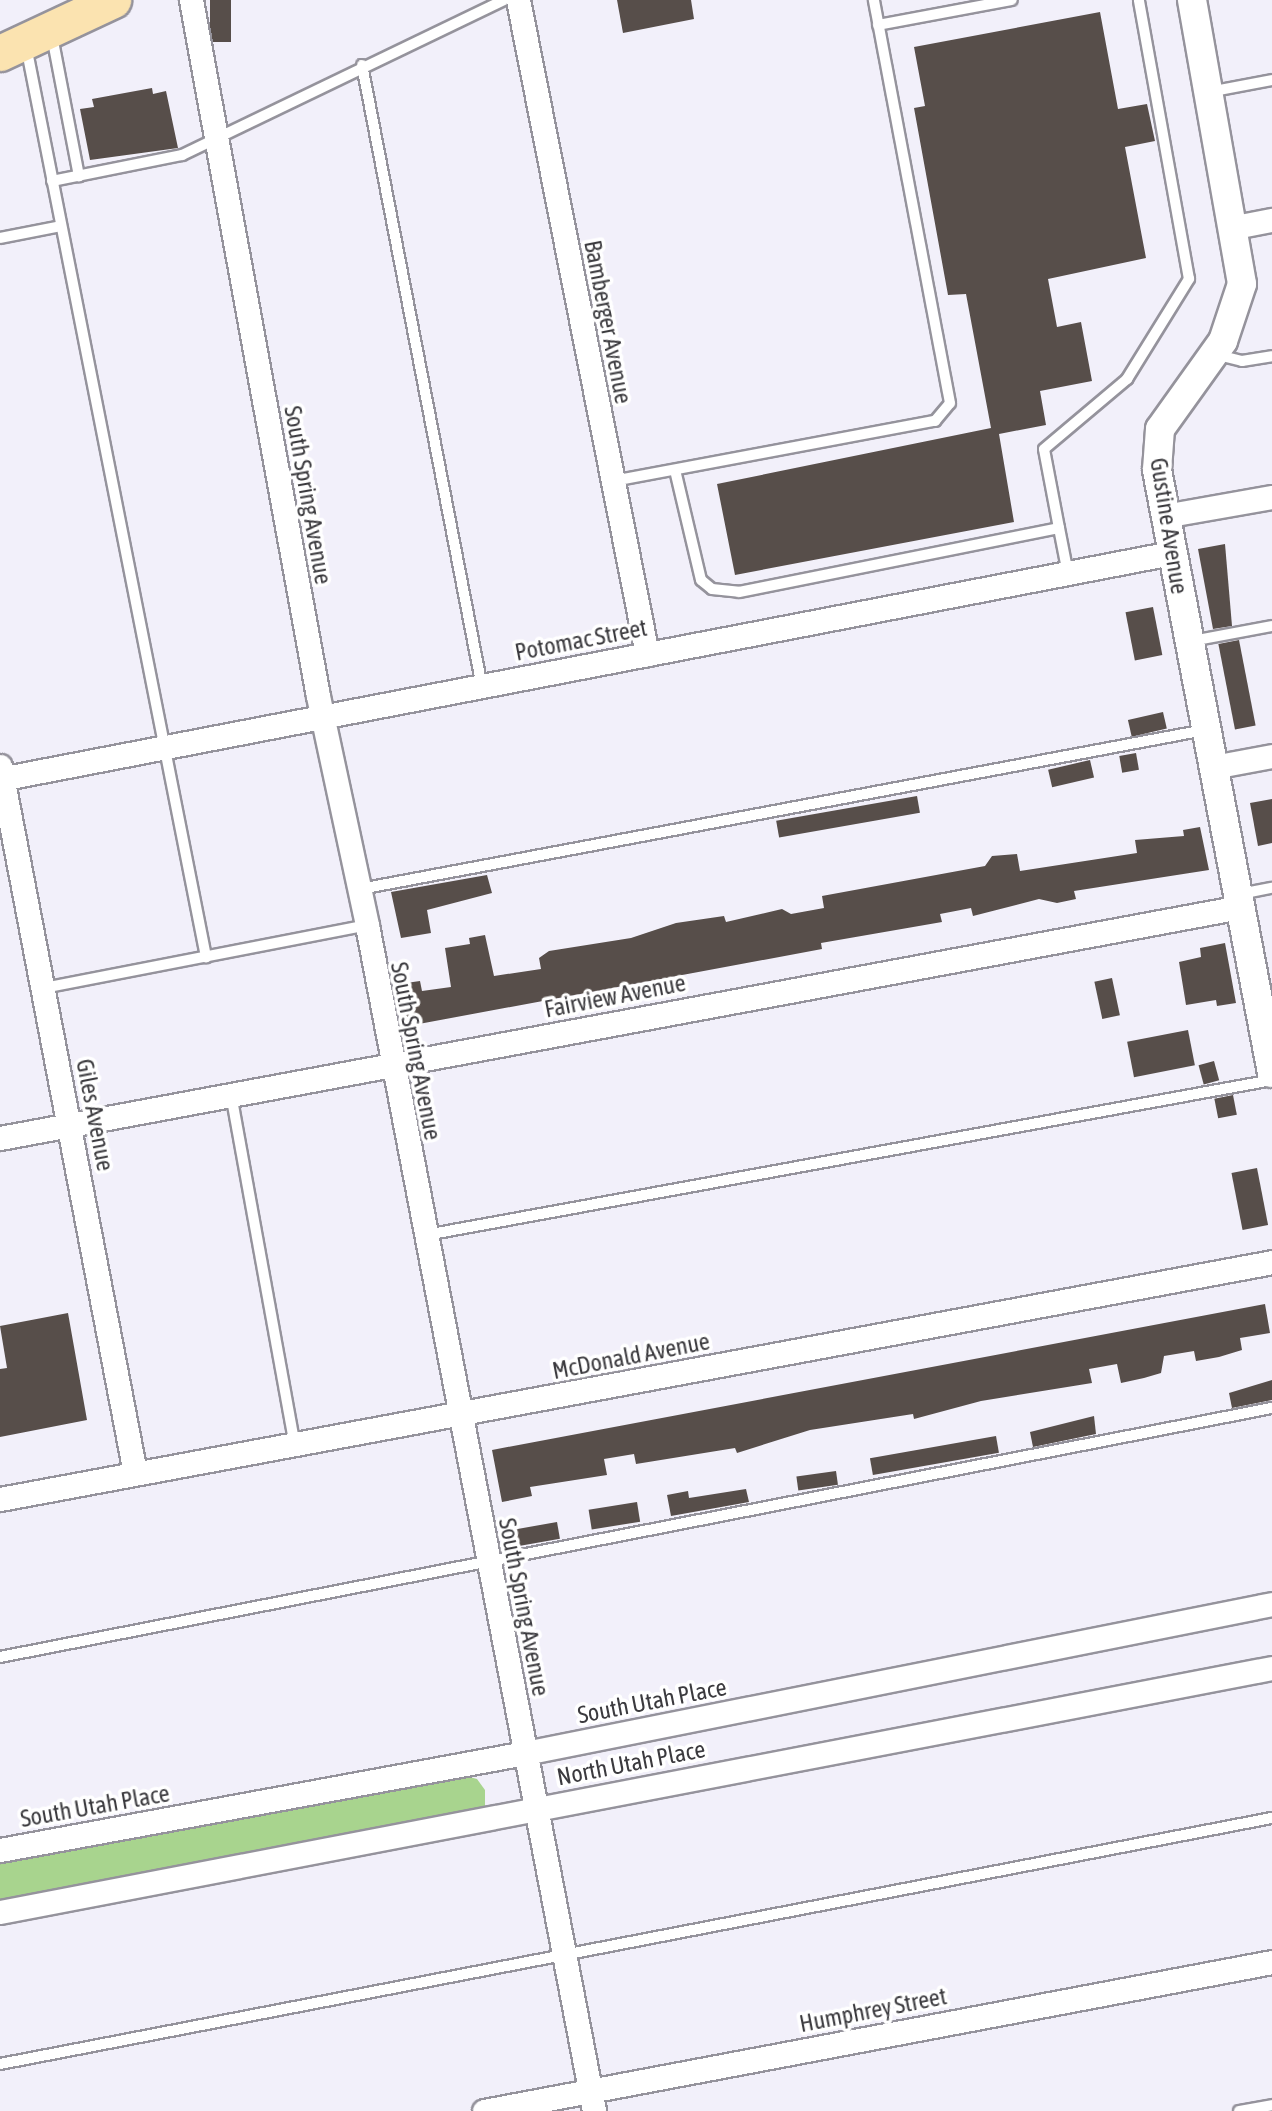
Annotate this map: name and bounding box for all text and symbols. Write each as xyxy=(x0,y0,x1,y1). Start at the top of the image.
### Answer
street label: Bamberger Avenue xyxy=(578,238,638,406)
street label: South Spring Avenue xyxy=(278,404,338,586)
street label: Gustine Avenue xyxy=(1144,456,1194,596)
street label: Potomac Street xyxy=(512,613,650,667)
street label: South Spring Avenue xyxy=(385,960,447,1142)
street label: Fairview Avenue xyxy=(542,968,688,1024)
street label: Giles Avenue xyxy=(70,1057,120,1173)
street label: McDonald Avenue xyxy=(550,1327,712,1385)
street label: South Spring Avenue xyxy=(493,1516,555,1698)
street label: South Utah Place xyxy=(575,1672,729,1730)
street label: North Utah Place xyxy=(554,1735,708,1791)
street label: South Utah Place xyxy=(18,1779,172,1833)
street label: Humphrey Street xyxy=(797,1982,949,2038)

